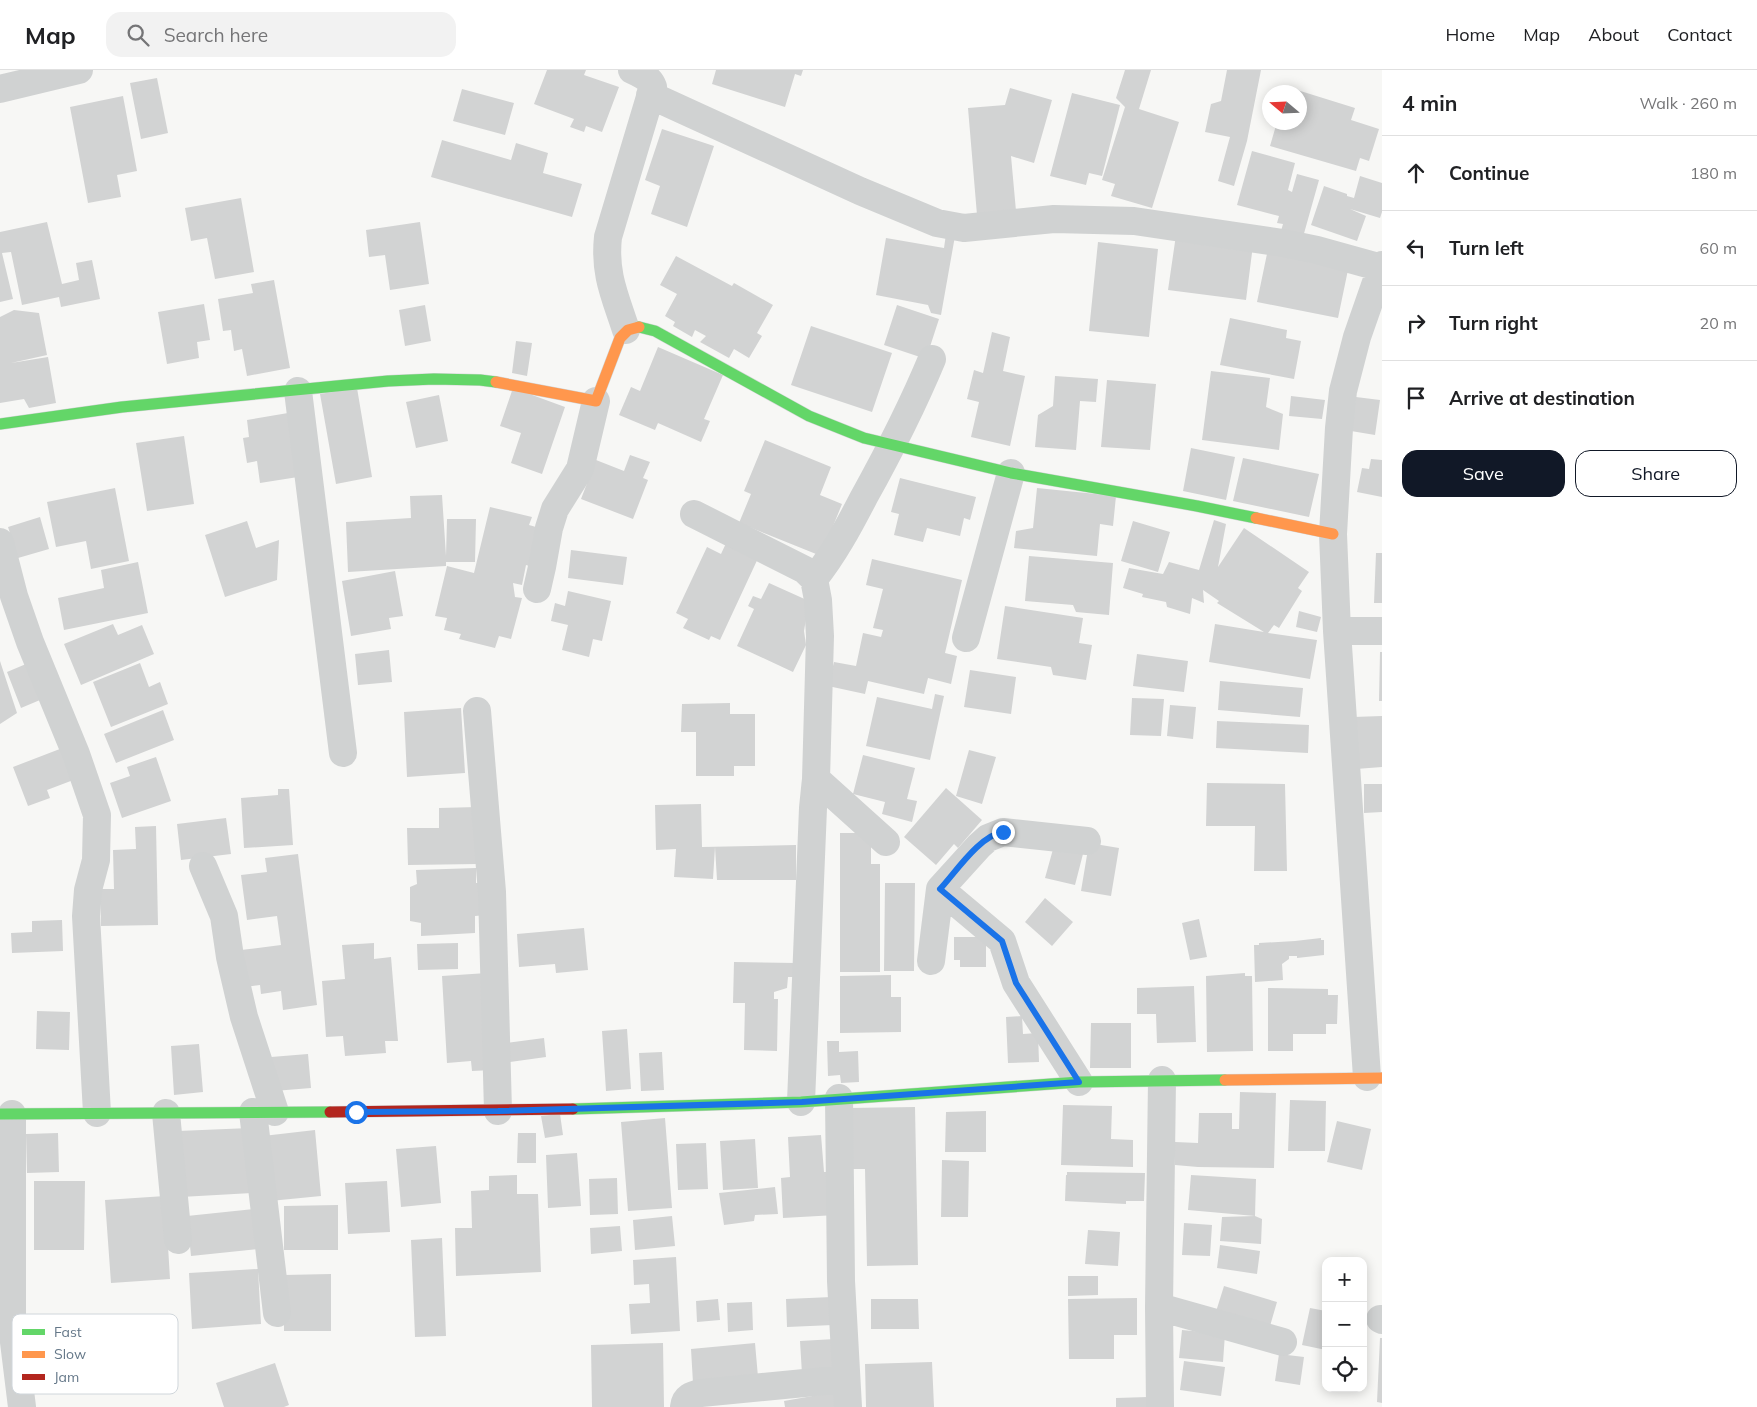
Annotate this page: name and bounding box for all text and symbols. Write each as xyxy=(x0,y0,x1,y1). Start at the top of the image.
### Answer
search box xyxy=(106,12,456,57)
text: Map xyxy=(25,20,76,50)
icon: search xyxy=(124,21,152,49)
text: Search here xyxy=(164,23,268,47)
text: Home xyxy=(1445,23,1495,46)
text: Map xyxy=(1523,23,1560,46)
text: About xyxy=(1588,23,1639,46)
text: Contact xyxy=(1667,23,1732,46)
north arrow xyxy=(1262,85,1307,130)
text: 4 min xyxy=(1402,90,1457,116)
text: Walk · 260 m xyxy=(1639,93,1737,113)
icon: ahead xyxy=(1402,159,1430,187)
text: Continue xyxy=(1449,161,1529,185)
text: 180 m xyxy=(1690,163,1737,183)
icon: left xyxy=(1402,234,1430,262)
text: Turn left xyxy=(1449,236,1524,260)
text: 60 m xyxy=(1700,238,1737,258)
icon: right xyxy=(1402,309,1430,337)
text: Turn right xyxy=(1449,311,1538,335)
text: 20 m xyxy=(1700,313,1737,333)
icon: arrive xyxy=(1402,384,1430,412)
text: Arrive at destination xyxy=(1449,386,1635,410)
button: Save xyxy=(1402,450,1565,497)
button: Share xyxy=(1575,450,1737,497)
route end xyxy=(992,821,1015,844)
route start xyxy=(345,1101,368,1124)
map controls xyxy=(1322,1257,1367,1392)
button: + xyxy=(1322,1257,1367,1302)
button: − xyxy=(1322,1302,1367,1347)
legend xyxy=(12,1314,178,1394)
text: Fast xyxy=(54,1323,82,1341)
text: Slow xyxy=(54,1345,86,1363)
button: locate xyxy=(1322,1347,1367,1392)
text: Jam xyxy=(54,1368,79,1386)

